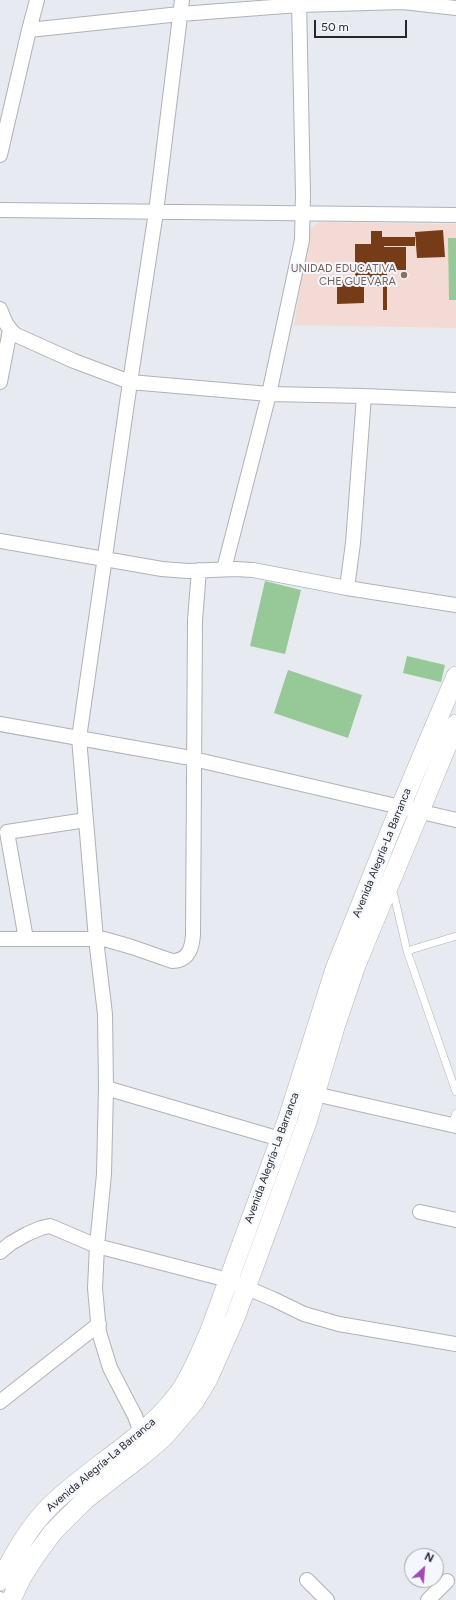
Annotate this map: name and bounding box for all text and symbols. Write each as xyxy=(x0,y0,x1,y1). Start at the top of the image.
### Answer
scale bar xyxy=(316,12,409,38)
text: 50 m xyxy=(321,20,349,34)
place label: UNIDAD EDUCATIVA CHE GUEVARA xyxy=(291,262,396,288)
marker: UNIDAD EDUCATIVA CHE GUEVARA xyxy=(399,270,409,280)
street label: Avenida Alegría-La Barranca xyxy=(350,786,414,920)
street label: Avenida Alegría-La Barranca xyxy=(242,1091,302,1225)
street label: Avenida Alegría-La Barranca xyxy=(44,1415,158,1515)
north arrow xyxy=(404,1548,444,1588)
text: N xyxy=(422,1550,436,1565)

